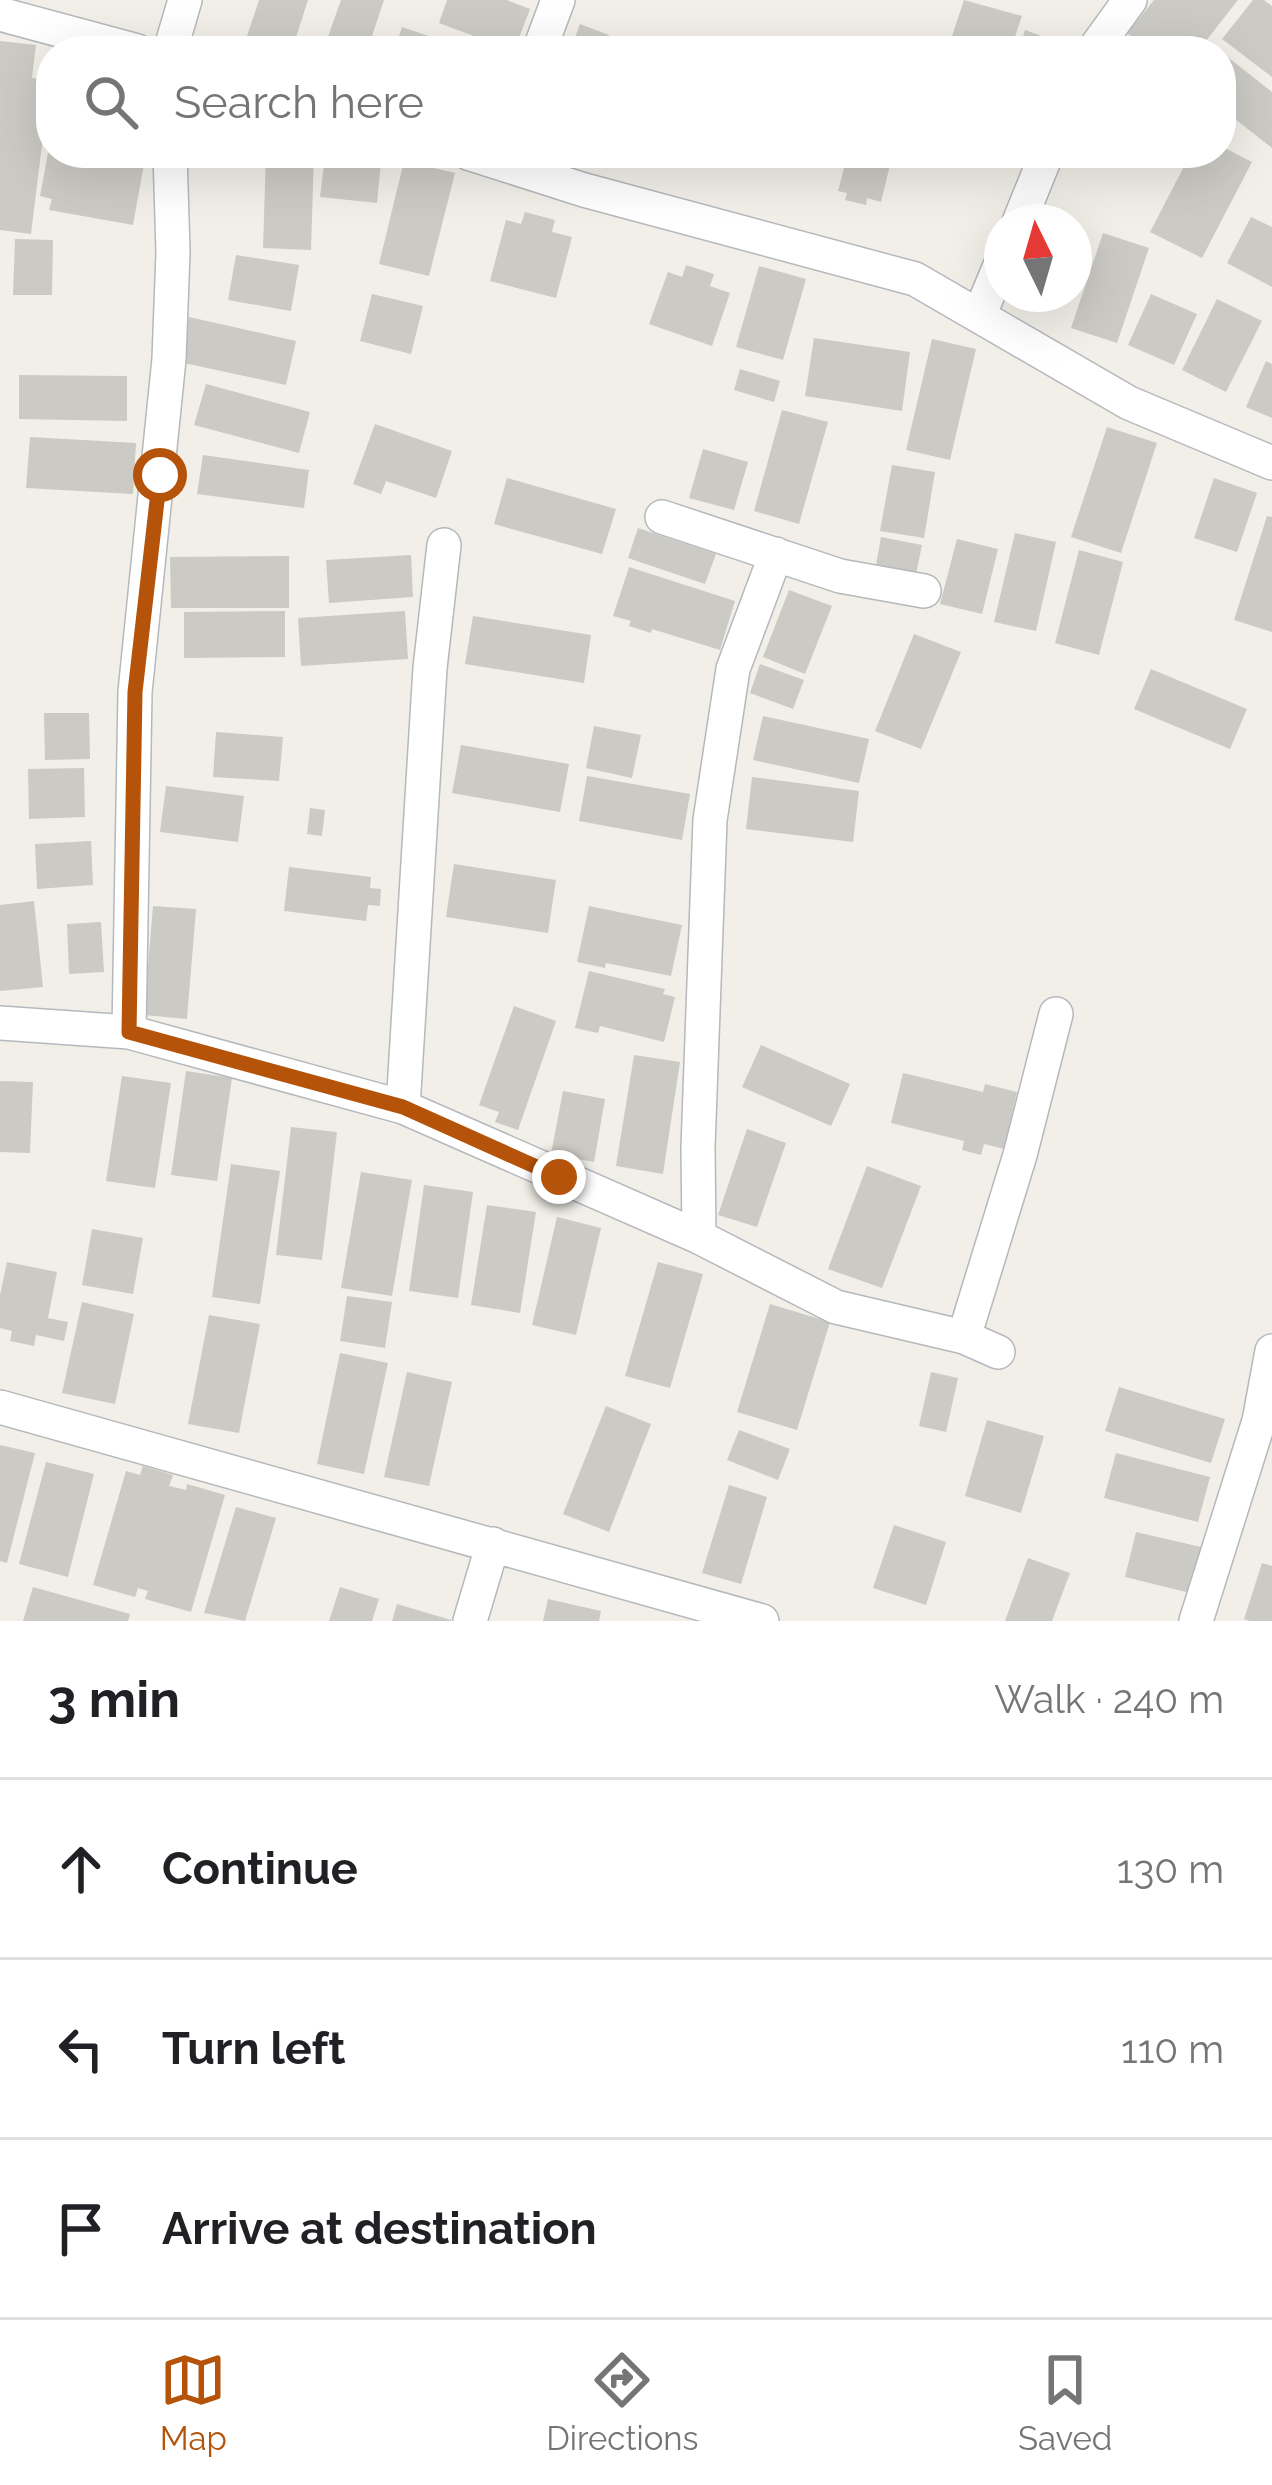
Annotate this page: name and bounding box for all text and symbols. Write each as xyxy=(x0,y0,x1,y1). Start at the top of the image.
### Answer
search box xyxy=(36,36,1236,168)
icon: search xyxy=(78,69,144,135)
text: Search here xyxy=(174,76,424,129)
north arrow xyxy=(984,204,1092,312)
route start xyxy=(133,448,187,502)
route end xyxy=(532,1150,586,1204)
text: 3 min xyxy=(48,1669,180,1729)
text: Walk · 240 m xyxy=(994,1676,1224,1722)
icon: ahead xyxy=(48,1836,114,1902)
text: Continue xyxy=(162,1842,358,1895)
text: 130 m xyxy=(1117,1846,1224,1892)
icon: left xyxy=(48,2016,114,2082)
text: Turn left xyxy=(162,2022,345,2075)
text: 110 m xyxy=(1121,2026,1224,2072)
icon: arrive xyxy=(48,2196,114,2262)
text: Arrive at destination xyxy=(162,2202,597,2255)
tab: Map xyxy=(160,2347,227,2458)
tab: Directions xyxy=(546,2347,699,2458)
tab: Saved xyxy=(1018,2347,1112,2458)

